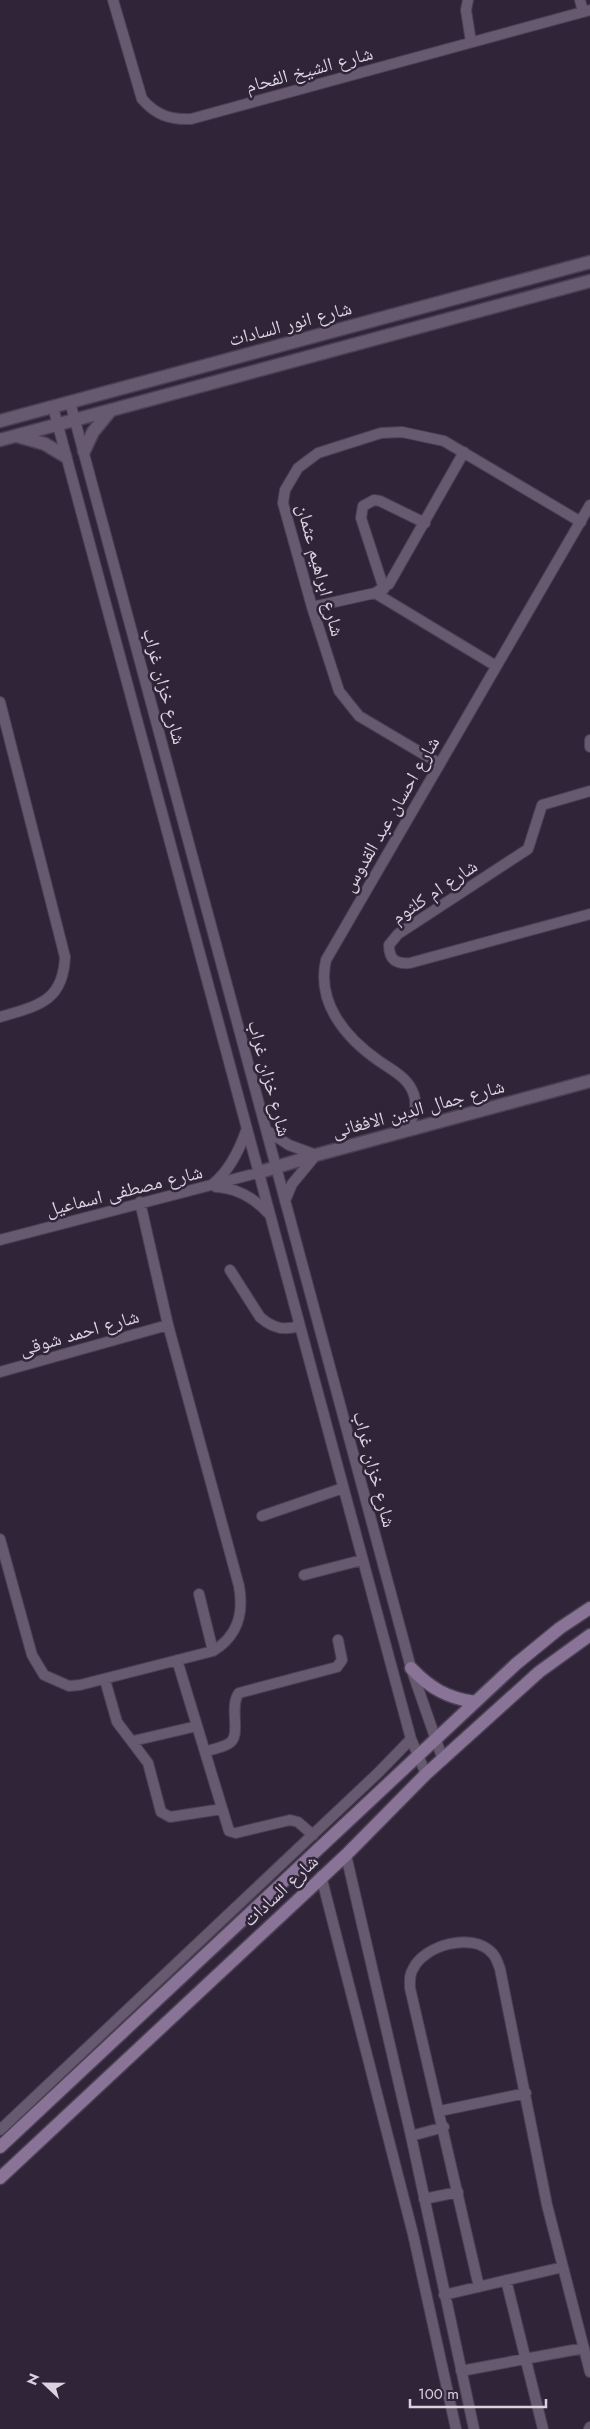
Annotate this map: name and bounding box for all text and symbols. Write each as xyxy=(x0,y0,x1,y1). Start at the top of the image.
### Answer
street label: شارع الشيخ الفحام xyxy=(242,40,376,99)
street label: شارع انور السادات xyxy=(226,294,355,353)
street label: شارع ابراهيم عثمان xyxy=(290,501,351,639)
street label: شارع خزان غراب xyxy=(136,625,193,747)
street label: شارع احسان عبد القدوس xyxy=(335,731,446,897)
street label: شارع ام كلثوم xyxy=(386,853,483,930)
street label: شارع خزان غراب xyxy=(241,1017,298,1139)
street label: شارع جمال الدين الافغانى xyxy=(329,1072,507,1145)
street label: شارع مصطفى اسماعيل xyxy=(43,1158,205,1223)
street label: شارع احمد شوقى xyxy=(16,1302,142,1362)
street label: شارع خزان غراب xyxy=(346,1408,403,1530)
street label: شارع السادات xyxy=(236,1848,324,1933)
north arrow xyxy=(20,2359,70,2409)
text: N xyxy=(22,2370,44,2388)
scale bar xyxy=(410,2376,546,2408)
text: 100 m xyxy=(418,2383,459,2405)

